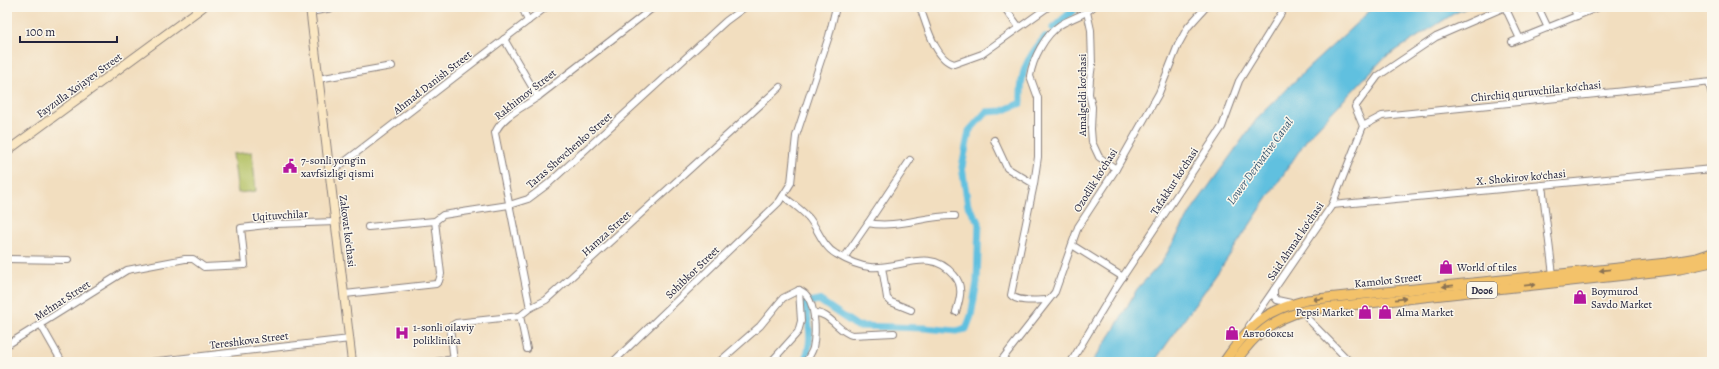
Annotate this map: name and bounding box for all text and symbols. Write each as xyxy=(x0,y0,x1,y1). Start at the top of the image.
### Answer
scale bar xyxy=(20,18,117,44)
text: 100 m xyxy=(26,24,55,40)
street label: Ahmad Danish Street xyxy=(389,47,475,118)
street label: Fayzulla Xojayev Street xyxy=(33,49,125,122)
street label: Amalgeldi ko‘chasi xyxy=(1075,54,1090,137)
street label: Rakhimov Street xyxy=(491,65,560,123)
street label: Chirchiq quruvchilar ko'chasi xyxy=(1470,77,1602,106)
street label: Taras Shevchenko Street xyxy=(523,109,616,192)
water label: Lower Derivative Canal xyxy=(1223,114,1297,208)
street label: Ozodlik ko‘chasi xyxy=(1070,145,1121,215)
street label: Tafakkur ko‘chasi xyxy=(1147,145,1202,218)
place label: 7-sonli yong‘in xavfsizligi qismi xyxy=(301,153,374,181)
public building icon: 7-sonli yong‘in xavfsizligi qismi xyxy=(282,158,298,174)
street label: X. Shokirov ko‘chasi xyxy=(1476,166,1566,189)
street label: Zakovat ko'chasi xyxy=(336,194,359,268)
street label: Said Ahmad ko‘chasi xyxy=(1264,199,1327,283)
street label: Uqituvchilar xyxy=(252,206,308,225)
street label: Hamza Street xyxy=(578,207,635,260)
street label: Sohibkor Street xyxy=(662,242,723,302)
shop icon: World of tiles xyxy=(1438,259,1454,275)
place label: World of tiles xyxy=(1456,260,1517,275)
one-way arrow xyxy=(1599,266,1611,273)
street label: Kamolot Street xyxy=(1354,269,1423,291)
street label: Mehnat Street xyxy=(31,277,93,324)
one-way arrow xyxy=(1442,282,1454,289)
road number: D006 xyxy=(1467,282,1497,298)
one-way arrow xyxy=(1524,282,1536,289)
place label: Boymurod Savdo Market xyxy=(1591,284,1653,312)
shop icon: Boymurod Savdo Market xyxy=(1572,289,1588,305)
one-way arrow xyxy=(1312,296,1324,302)
one-way arrow xyxy=(1395,296,1407,302)
shop icon: Pepsi Market xyxy=(1357,304,1373,320)
shop icon: Alma Market xyxy=(1377,304,1393,320)
place label: Pepsi Market xyxy=(1296,305,1354,320)
place label: Alma Market xyxy=(1395,305,1454,320)
place label: 1-sonli oilaviy poliklinika xyxy=(413,320,474,348)
hospital icon: 1-sonli oilaviy poliklinika xyxy=(394,325,410,341)
shop icon: Автобоксы xyxy=(1224,325,1240,341)
place label: Автобоксы xyxy=(1242,326,1294,341)
street label: Tereshkova Street xyxy=(209,328,290,353)

